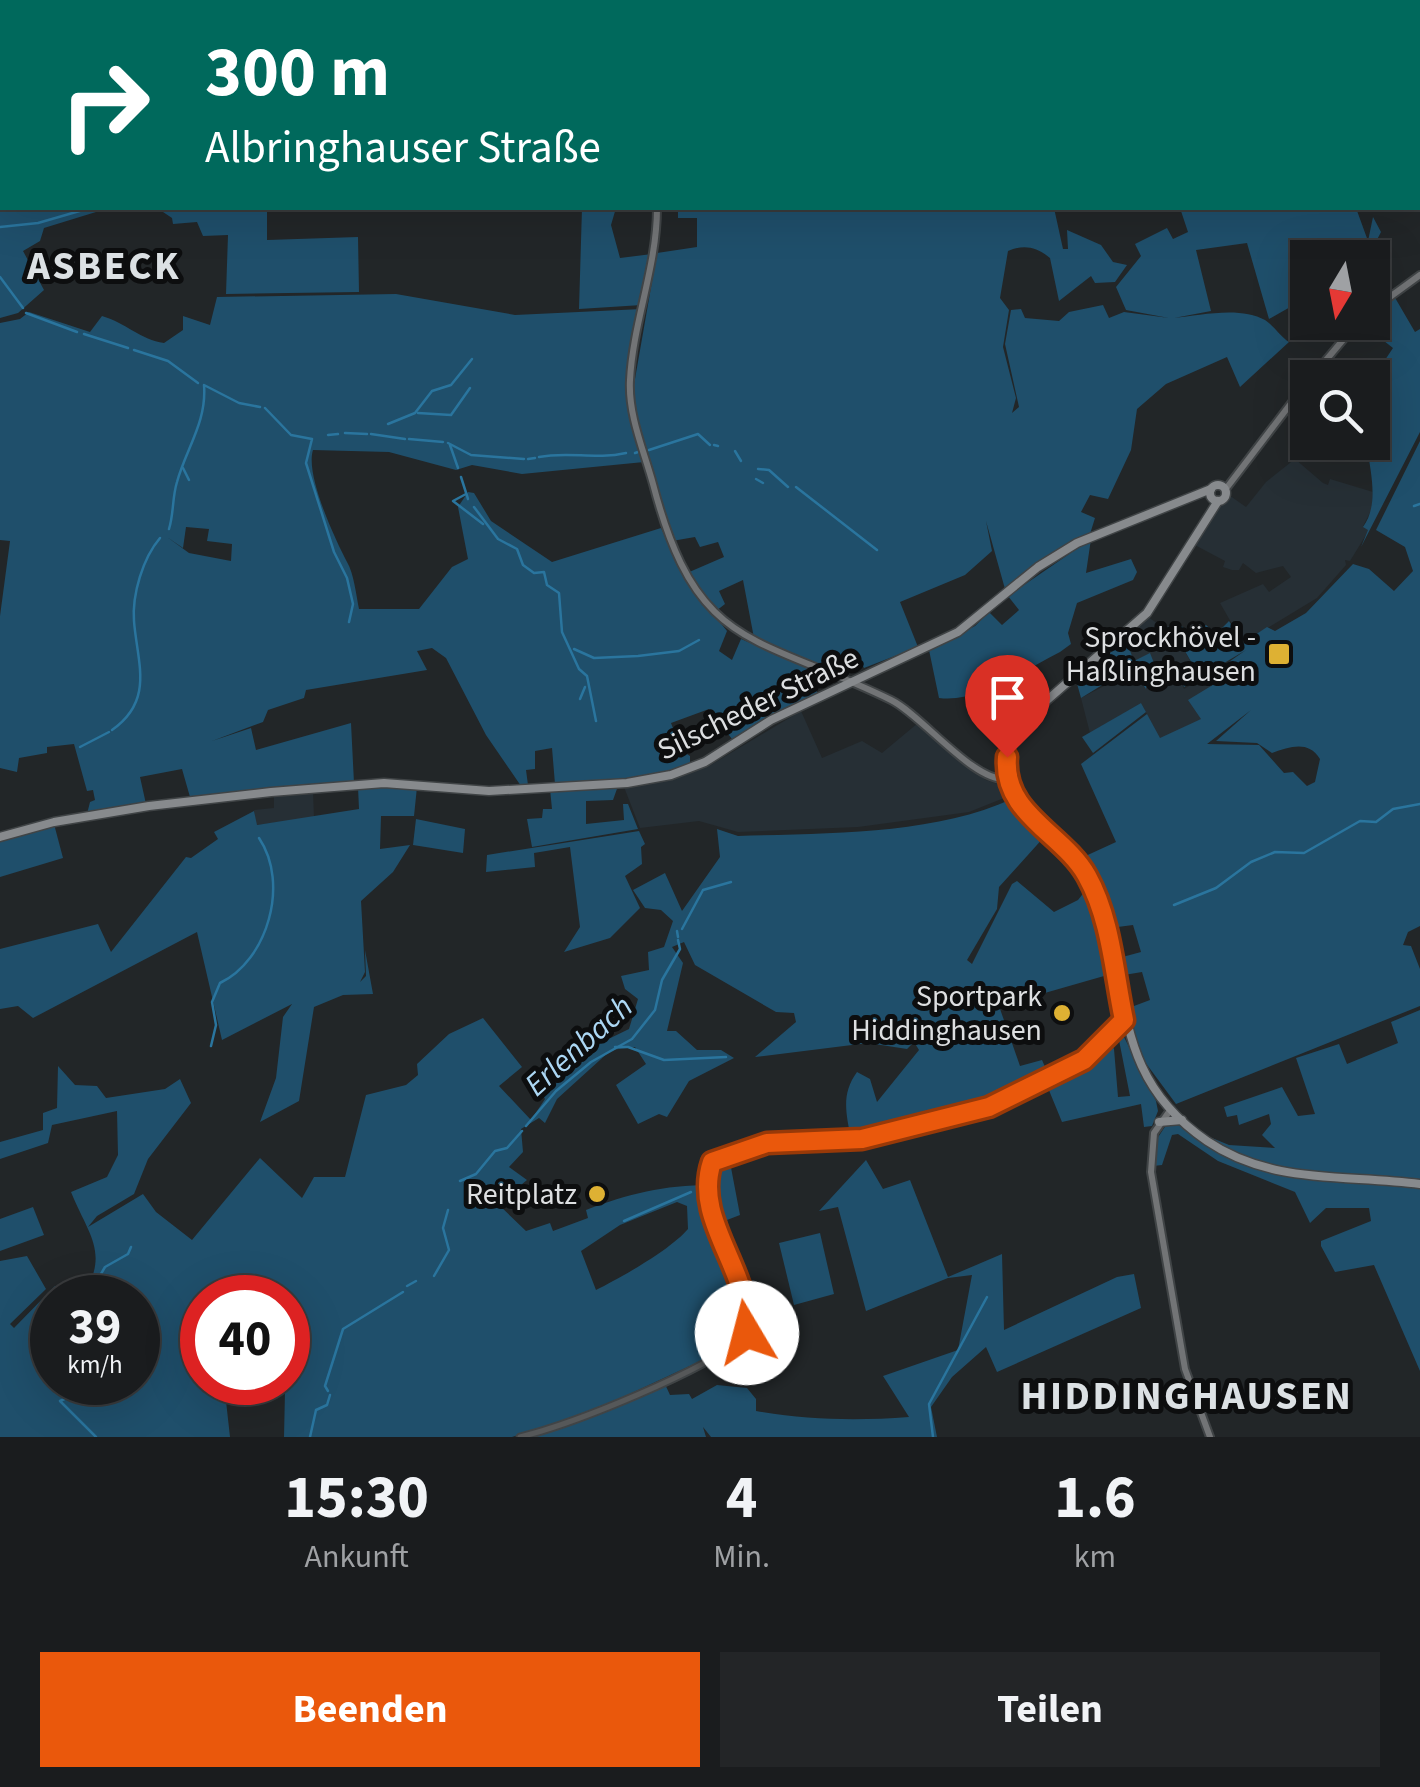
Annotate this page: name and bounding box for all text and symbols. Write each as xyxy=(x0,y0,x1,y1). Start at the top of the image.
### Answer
text: 300 m xyxy=(205,23,390,123)
icon: right xyxy=(40,40,170,170)
text: Albringhauser Straße xyxy=(205,116,601,180)
district label: ASBECK xyxy=(26,238,181,295)
north arrow xyxy=(1290,240,1390,340)
map controls xyxy=(1290,240,1390,460)
button: search xyxy=(1290,360,1390,460)
place label: Sprockhövel - Haßlinghausen xyxy=(1066,616,1256,693)
street label: Silscheder Straße xyxy=(650,637,866,771)
marker: Sprockhövel - Haßlinghausen xyxy=(1266,641,1292,667)
pin xyxy=(965,655,1050,758)
icon: arrive xyxy=(980,670,1035,725)
place label: Sportpark Hiddinghausen xyxy=(851,975,1042,1052)
water label: Erlenbach xyxy=(515,985,643,1107)
marker: Sportpark Hiddinghausen xyxy=(1051,1002,1073,1024)
place label: Reitplatz xyxy=(466,1173,577,1216)
marker: Reitplatz xyxy=(586,1183,608,1205)
speed limit sign: 40 xyxy=(180,1275,310,1405)
position arrow xyxy=(695,1281,799,1385)
text: 39 xyxy=(69,1292,121,1363)
text: km/h xyxy=(67,1347,123,1383)
district label: HIDDINGHAUSEN xyxy=(1021,1368,1353,1425)
text: 15:30 xyxy=(284,1456,429,1541)
text: 4 xyxy=(726,1456,758,1541)
text: 1.6 xyxy=(1054,1456,1136,1541)
text: Ankunft xyxy=(305,1534,409,1580)
text: Min. xyxy=(713,1534,770,1580)
text: km xyxy=(1074,1534,1116,1580)
button: Beenden xyxy=(40,1652,700,1767)
button: Teilen xyxy=(720,1652,1380,1767)

